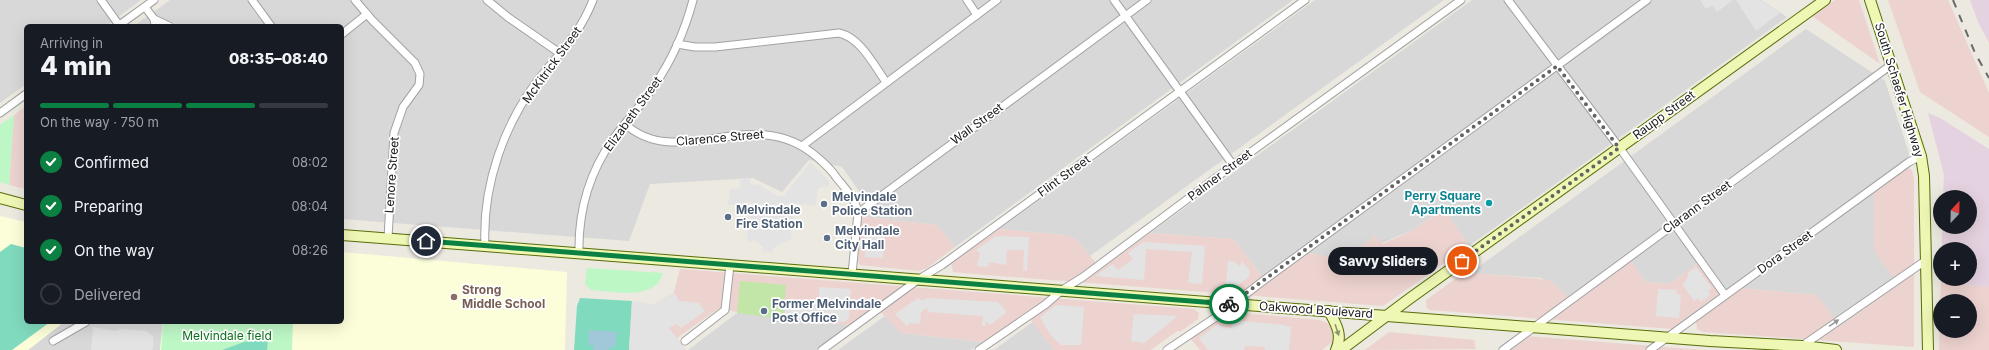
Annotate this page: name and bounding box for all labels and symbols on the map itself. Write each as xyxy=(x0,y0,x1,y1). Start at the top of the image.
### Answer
street label: South Schaefer Highway xyxy=(1872,21,1927,159)
street label: McKitrick Street xyxy=(519,23,584,106)
street label: Elizabeth Street xyxy=(600,73,665,154)
street label: Raupp Street xyxy=(1630,87,1698,142)
street label: Wall Street xyxy=(948,100,1006,148)
street label: Clarence Street xyxy=(676,126,764,149)
street label: Lenore Street xyxy=(381,136,402,214)
street label: Palmer Street xyxy=(1185,146,1255,204)
street label: Flint Street xyxy=(1035,152,1093,200)
street label: Clarann Street xyxy=(1659,177,1734,236)
place label: Perry Square Apartments xyxy=(1404,188,1481,217)
place label: Melvindale Police Station xyxy=(832,189,912,218)
north arrow xyxy=(1933,190,1977,234)
marker: Perry Square Apartments xyxy=(1484,198,1494,208)
marker: Melvindale Police Station xyxy=(819,199,829,209)
place label: Melvindale Fire Station xyxy=(736,202,803,231)
marker: Melvindale Fire Station xyxy=(723,212,733,222)
place label: Melvindale City Hall xyxy=(835,223,900,252)
pin xyxy=(409,224,443,258)
street label: Dora Street xyxy=(1754,227,1815,277)
marker: Melvindale City Hall xyxy=(822,233,832,243)
pin xyxy=(1445,244,1479,278)
callout: Savvy Sliders xyxy=(1328,247,1438,275)
place label: Strong Middle School xyxy=(462,282,545,311)
courier xyxy=(1209,284,1249,324)
marker: Strong Middle School xyxy=(449,292,459,302)
place label: Former Melvindale Post Office xyxy=(772,296,881,325)
street label: Oakwood Boulevard xyxy=(1259,298,1373,321)
marker: Former Melvindale Post Office xyxy=(759,306,769,316)
one-way arrow xyxy=(1829,319,1840,327)
one-way arrow xyxy=(1335,325,1341,337)
park label: Melvindale field xyxy=(182,328,272,343)

